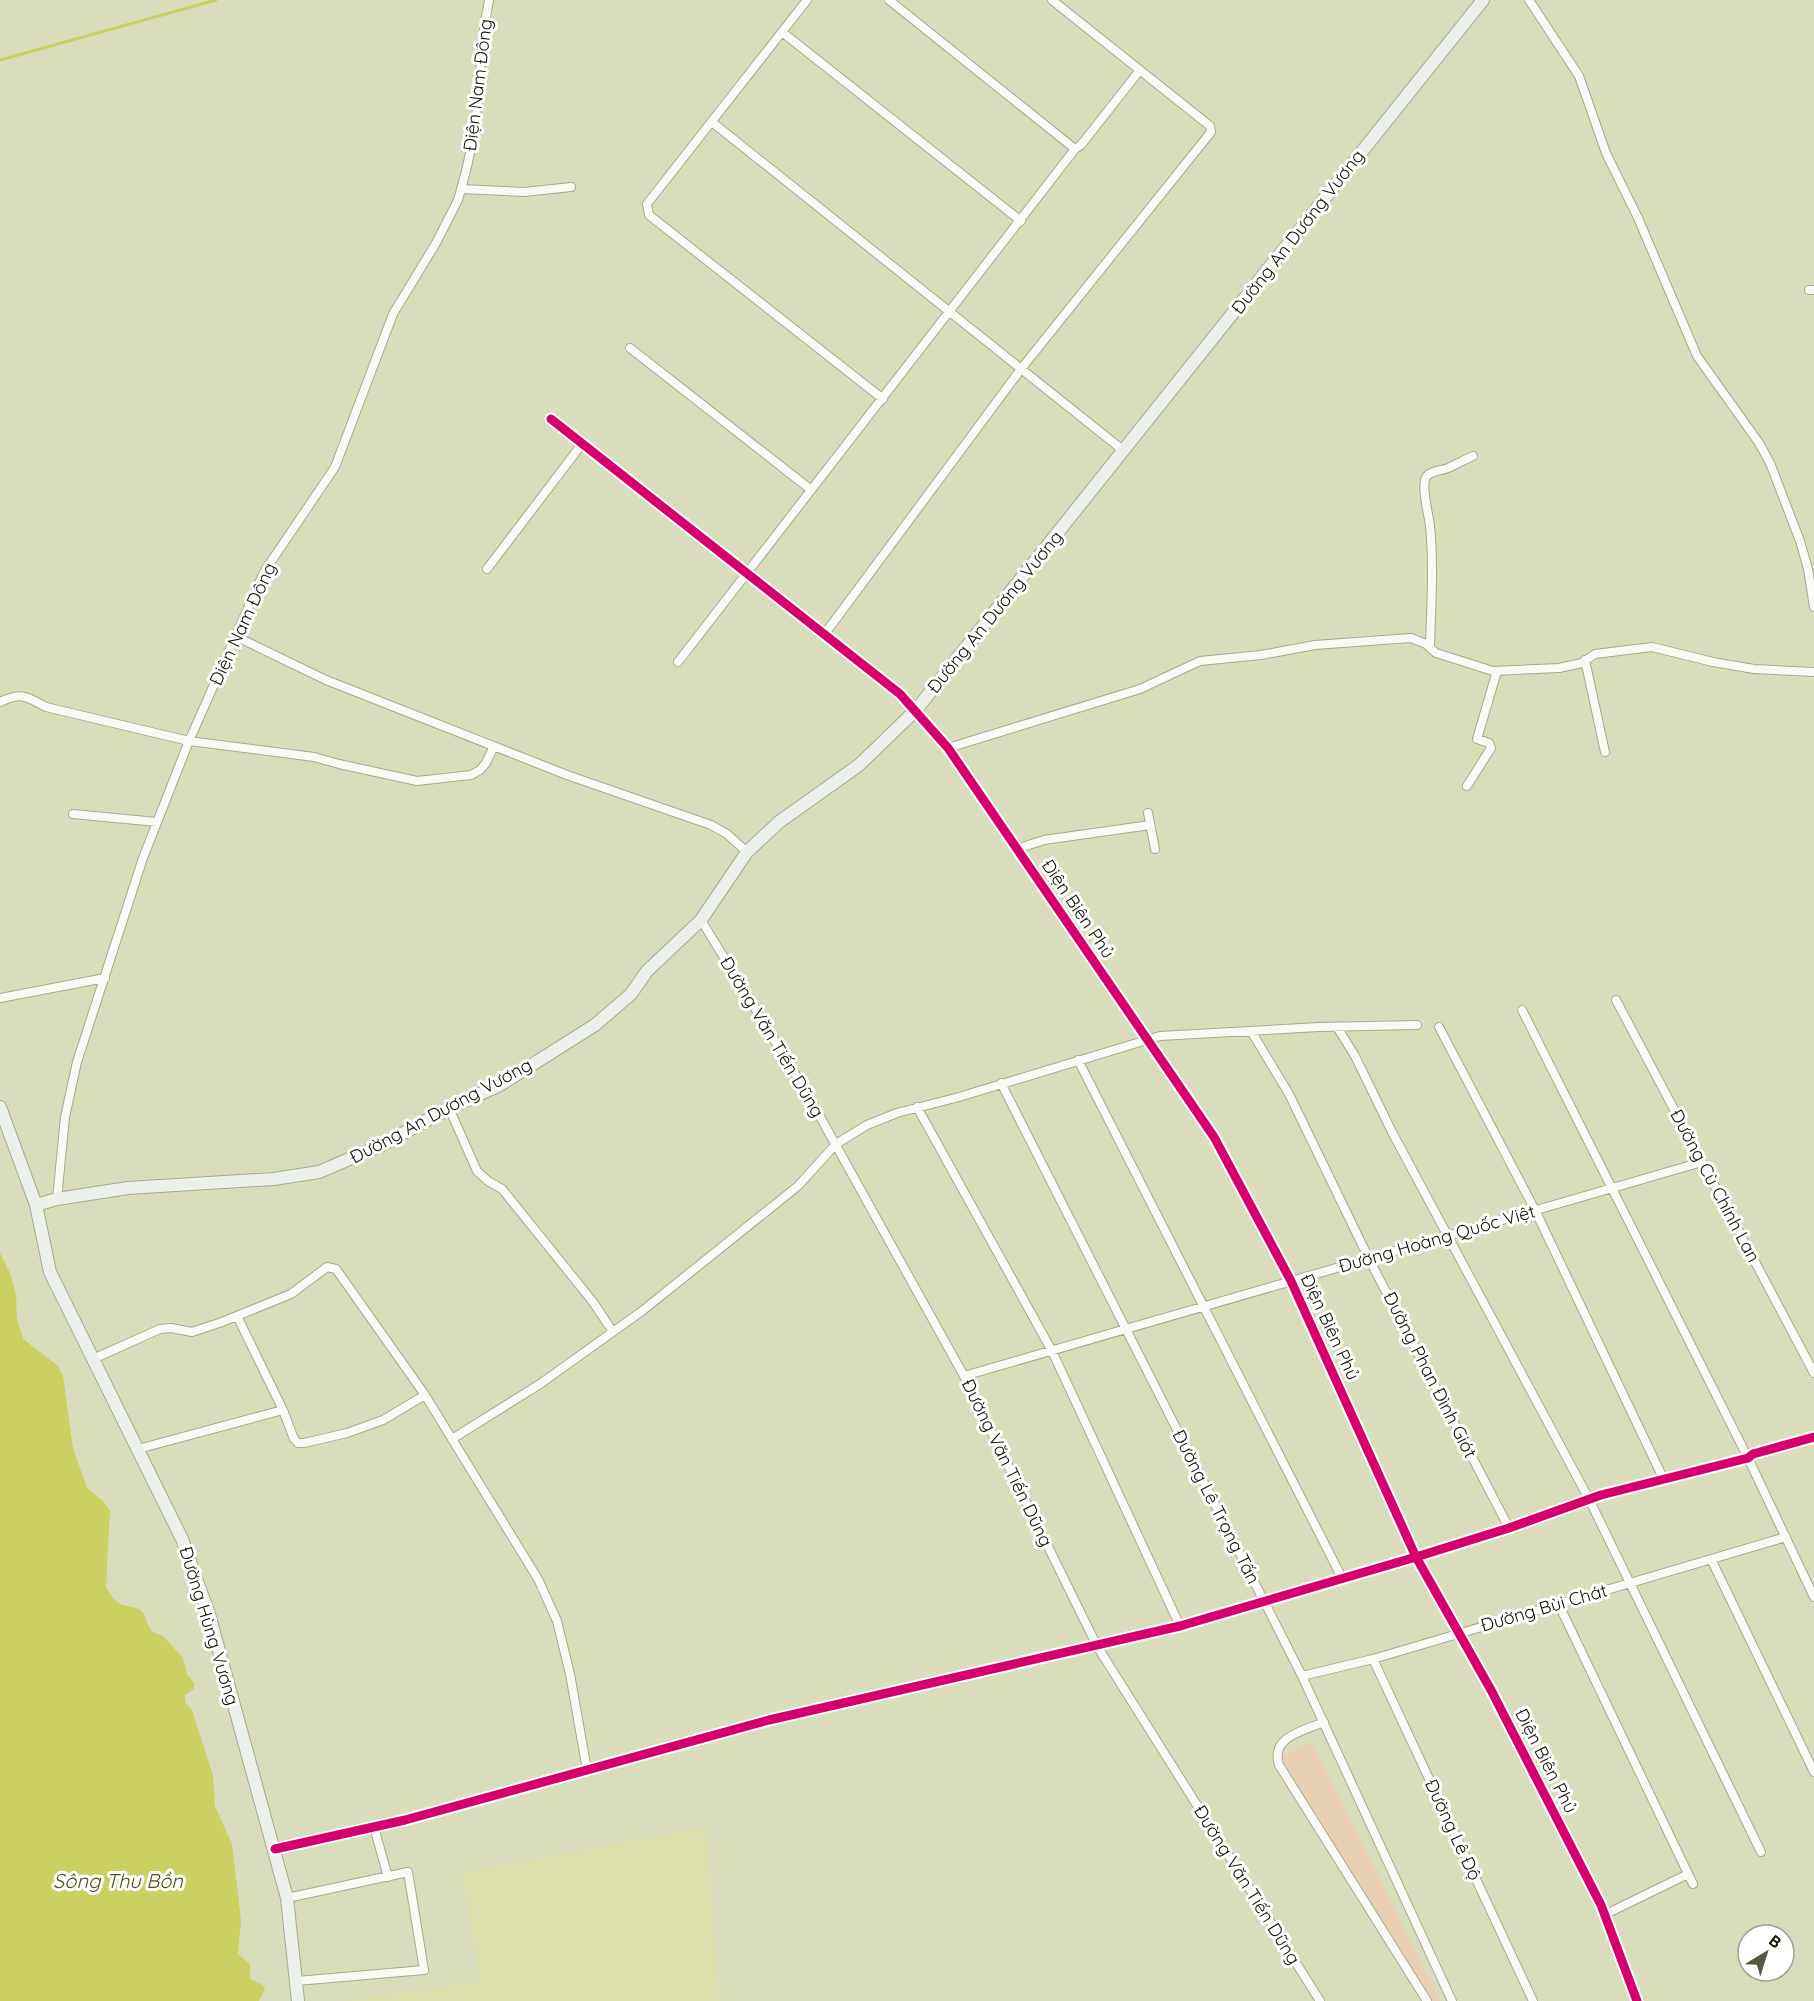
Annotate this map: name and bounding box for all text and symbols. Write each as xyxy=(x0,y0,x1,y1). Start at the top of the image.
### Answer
street label: Điện Nam Đông xyxy=(458,17,497,152)
street label: Đường An Dương Vương xyxy=(1226,145,1369,319)
street label: Đường An Dương Vương xyxy=(922,526,1067,698)
street label: Điện Nam Đông xyxy=(204,559,281,689)
street label: Điện Biên Phủ xyxy=(1037,855,1120,963)
street label: Đường Văn Tiến Dũng xyxy=(715,952,830,1121)
street label: Đường An Dương Vương xyxy=(346,1053,536,1168)
street label: Đường Cù Chính Lan xyxy=(1665,1105,1765,1266)
street label: Đường Hoàng Quốc Việt xyxy=(1336,1199,1538,1278)
street label: Điện Biên Phủ xyxy=(1296,1270,1365,1384)
street label: Đường Phan Đình Giót xyxy=(1379,1288,1482,1462)
street label: Đường Văn Tiến Dũng xyxy=(957,1375,1058,1550)
street label: Đường Lê Trọng Tấn xyxy=(1168,1426,1265,1588)
street label: Đường Hùng Vương xyxy=(174,1544,245,1708)
street label: Đường Bùi Chát xyxy=(1478,1579,1610,1637)
street label: Điện Biên Phủ xyxy=(1510,1705,1583,1817)
street label: Đường Lê Độ xyxy=(1420,1775,1487,1884)
street label: Đường Văn Tiến Dũng xyxy=(1189,1801,1306,1969)
water label: Sông Thu Bồn xyxy=(53,1868,183,1893)
north arrow xyxy=(1736,1923,1796,1983)
text: B xyxy=(1765,1930,1786,1952)

